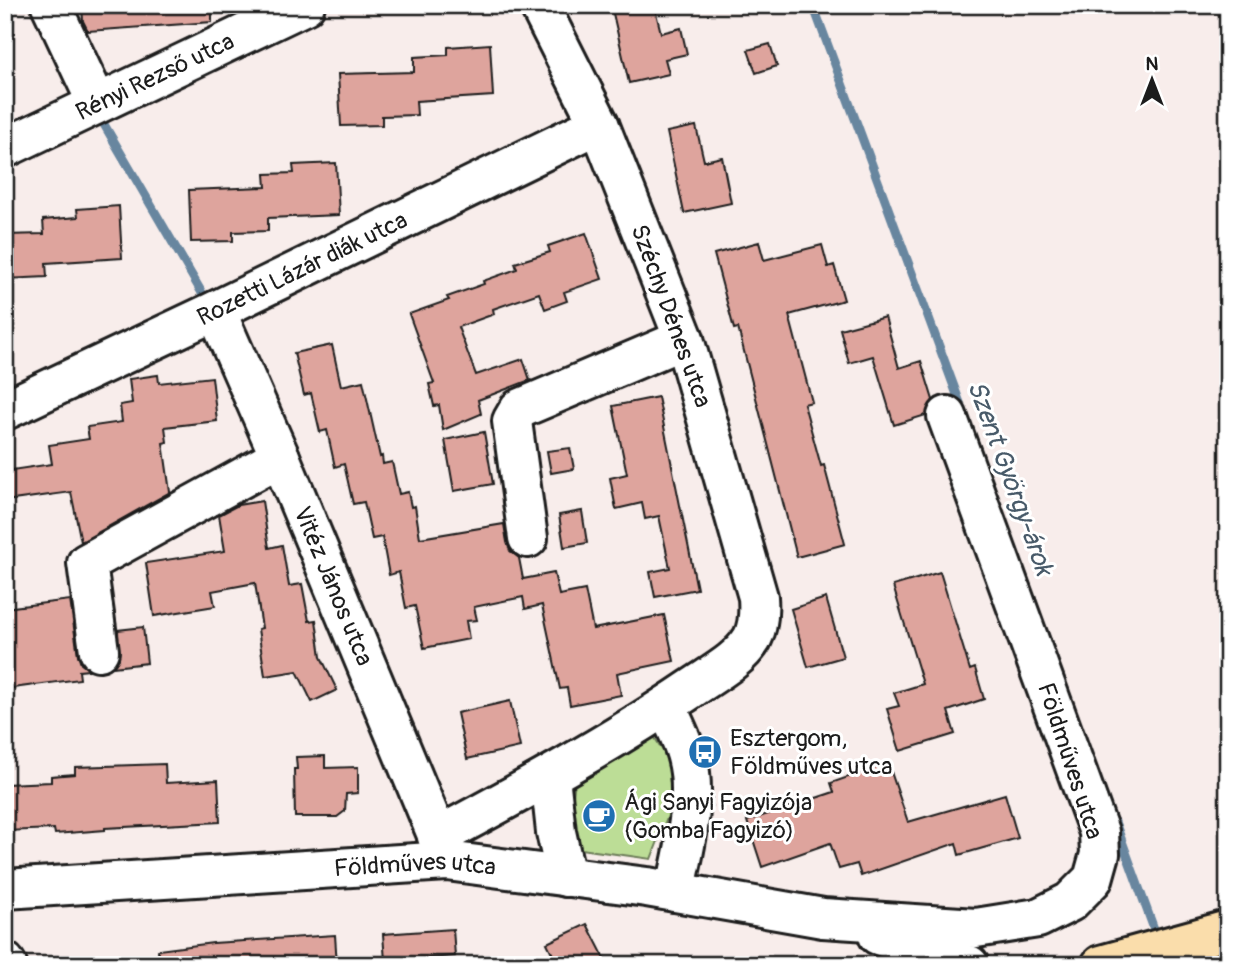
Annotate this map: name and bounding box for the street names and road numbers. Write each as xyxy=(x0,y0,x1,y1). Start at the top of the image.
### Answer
street label: Rényi Rezső utca xyxy=(71,26,239,127)
street label: Rozetti Lázár diák utca xyxy=(192,205,412,332)
street label: Széchy Dénes utca xyxy=(624,221,718,411)
street label: Vitéz János utca xyxy=(288,502,379,670)
street label: Földműves utca xyxy=(1031,679,1109,843)
street label: Földműves utca xyxy=(333,846,498,883)

